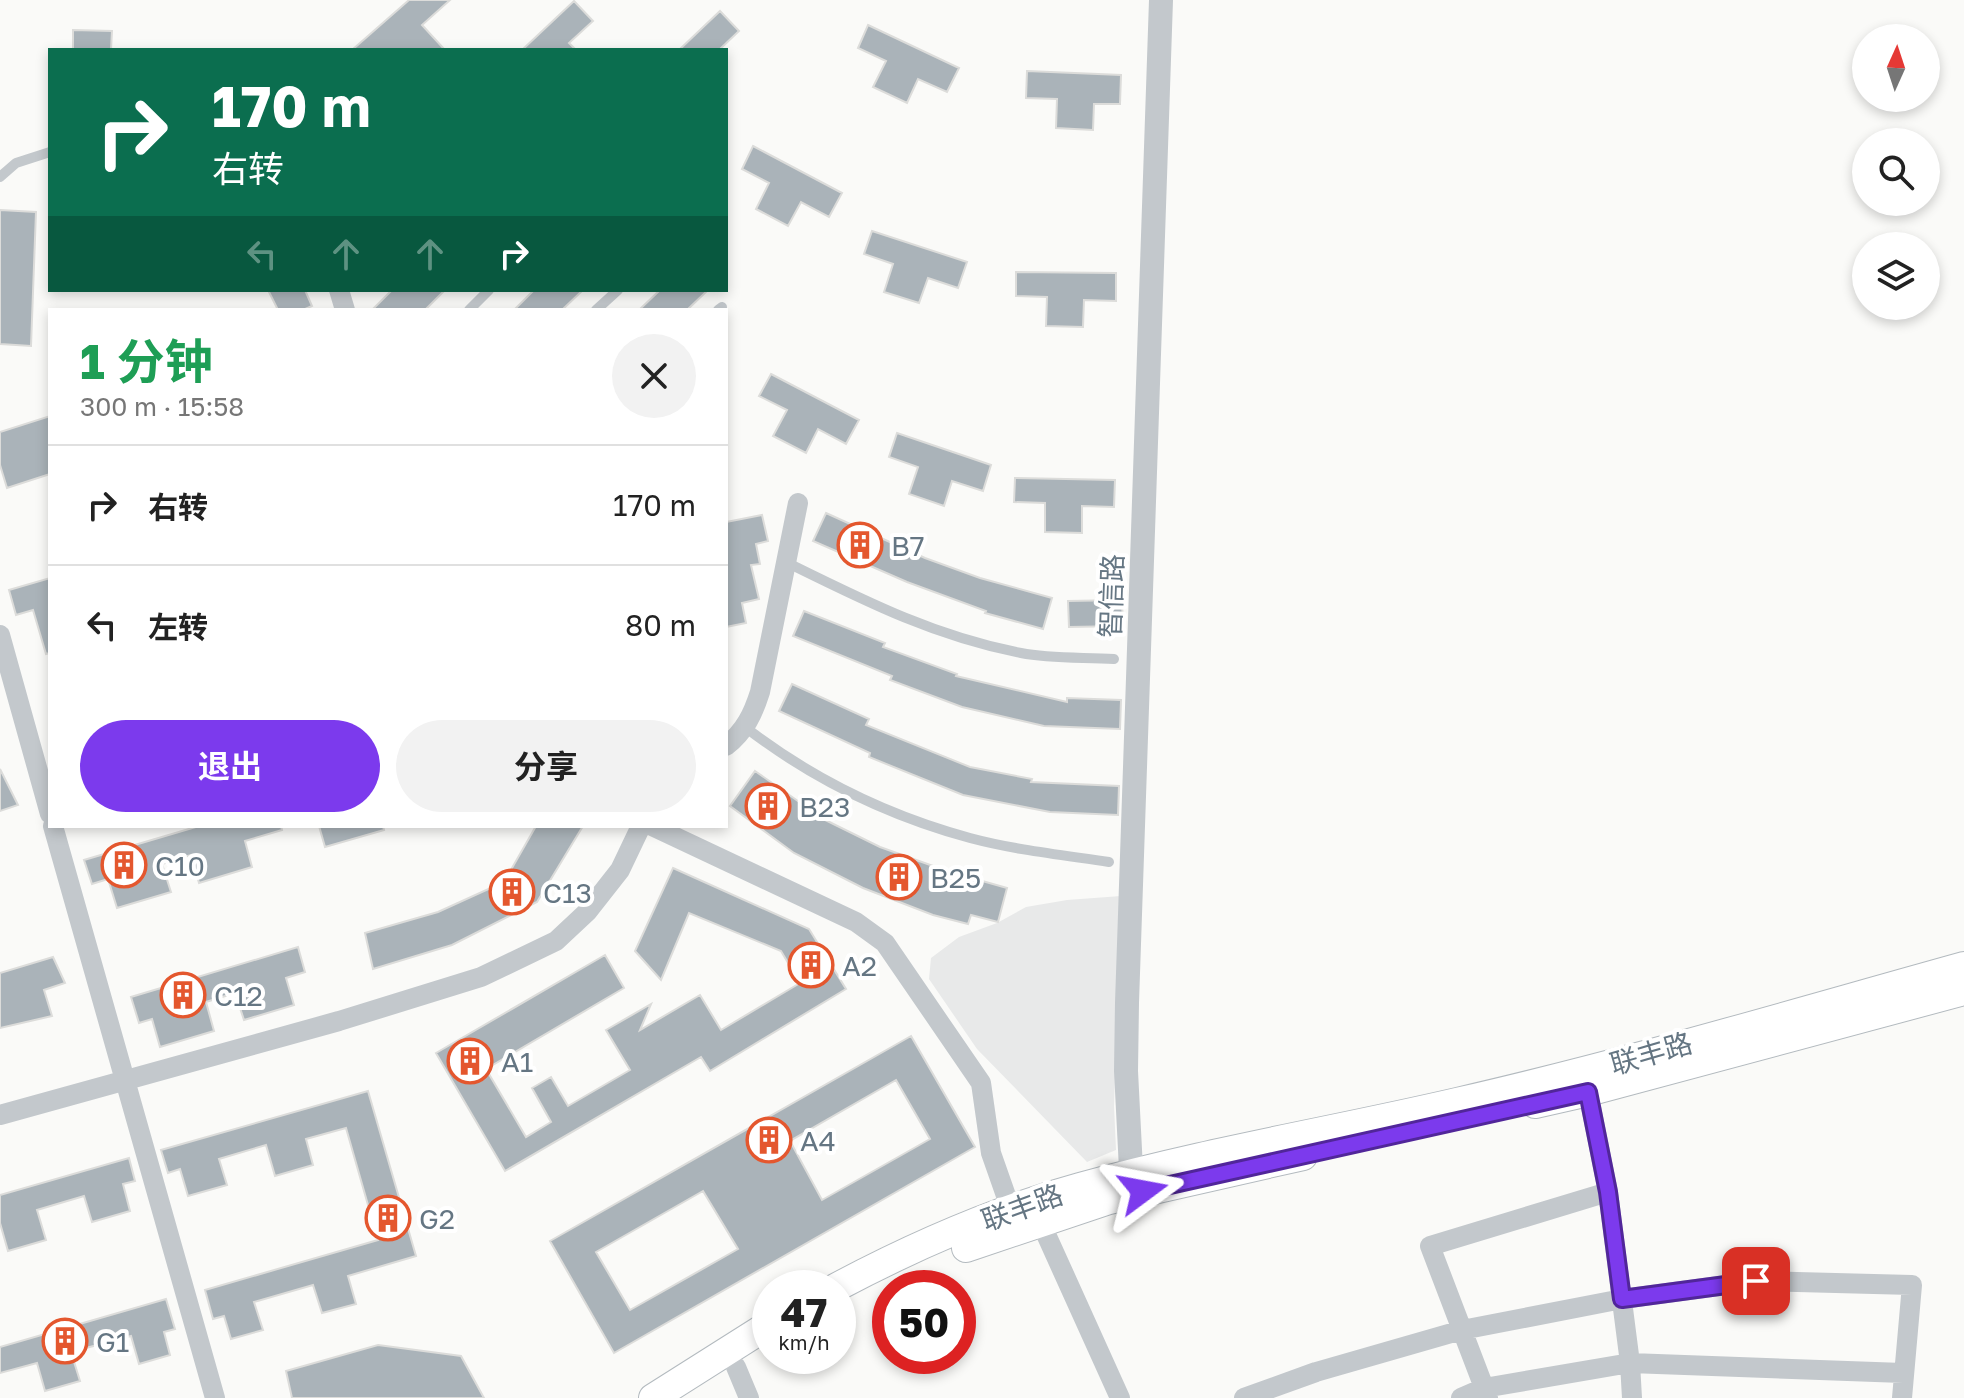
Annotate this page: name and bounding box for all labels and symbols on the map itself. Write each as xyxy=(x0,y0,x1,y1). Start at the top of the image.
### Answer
north arrow xyxy=(1852,24,1940,112)
building icon: B7 xyxy=(836,521,884,569)
place label: B7 xyxy=(891,529,925,562)
street label: 智信路 xyxy=(1093,553,1129,639)
building icon: B23 xyxy=(744,782,792,830)
place label: B23 xyxy=(799,790,850,823)
building icon: C10 xyxy=(100,841,148,889)
place label: C10 xyxy=(155,849,205,882)
building icon: B25 xyxy=(875,853,923,901)
place label: B25 xyxy=(930,861,981,894)
building icon: C13 xyxy=(488,868,536,916)
place label: C13 xyxy=(543,876,592,909)
building icon: A2 xyxy=(787,941,835,989)
place label: A2 xyxy=(842,949,877,982)
building icon: C12 xyxy=(159,971,207,1019)
place label: C12 xyxy=(214,979,263,1012)
street label: 联丰路 xyxy=(1606,1026,1696,1080)
building icon: A1 xyxy=(446,1037,494,1085)
place label: A1 xyxy=(501,1045,533,1078)
building icon: A4 xyxy=(745,1116,793,1164)
place label: A4 xyxy=(800,1124,836,1157)
position arrow xyxy=(1101,1149,1185,1233)
street label: 联丰路 xyxy=(977,1177,1067,1237)
building icon: G2 xyxy=(364,1194,412,1242)
place label: G2 xyxy=(419,1202,455,1235)
pin xyxy=(1722,1247,1790,1315)
speed limit sign: 50 xyxy=(872,1270,976,1374)
building icon: G1 xyxy=(41,1317,89,1365)
place label: G1 xyxy=(96,1325,129,1358)

